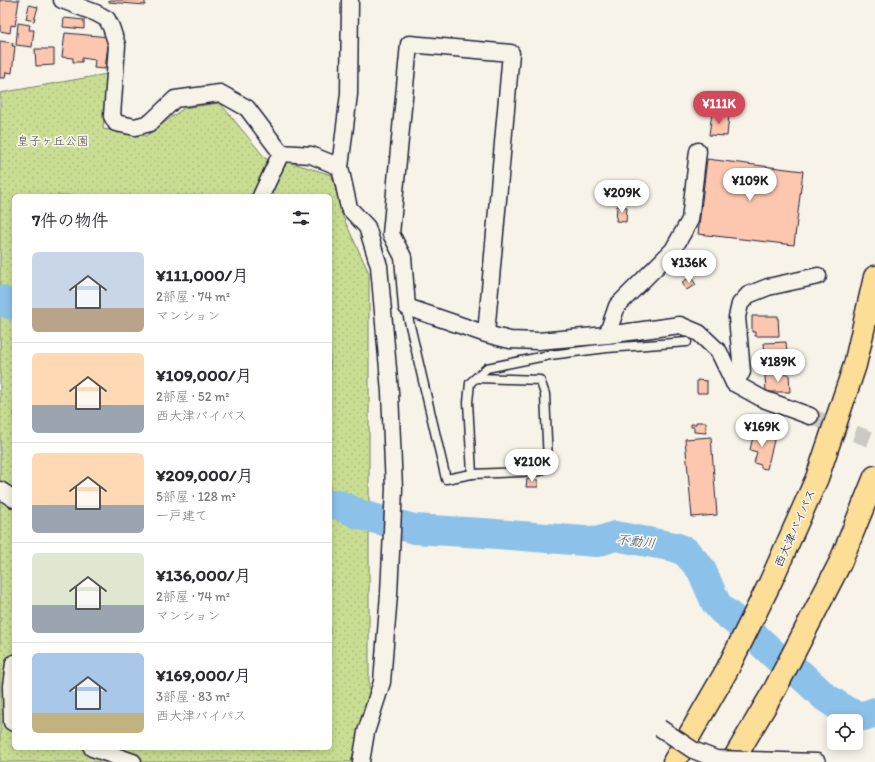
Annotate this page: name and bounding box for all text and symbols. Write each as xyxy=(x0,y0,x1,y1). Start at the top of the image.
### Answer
pin: ¥111K xyxy=(691,91,747,125)
text: ¥111K xyxy=(702,96,736,111)
park label: 皇子ヶ丘公園 xyxy=(17,134,89,148)
pin: ¥109K xyxy=(722,168,778,202)
text: ¥109K xyxy=(732,173,768,188)
pin: ¥209K xyxy=(594,180,650,214)
text: ¥209K xyxy=(603,185,641,200)
icon: filters xyxy=(290,207,312,229)
text: 7件の物件 xyxy=(32,210,108,230)
pin: ¥136K xyxy=(661,250,717,284)
text: ¥136K xyxy=(671,255,707,270)
text: ¥111,000/月 xyxy=(156,265,249,285)
icon: home xyxy=(64,268,112,316)
text: 2部屋 · 74 m² xyxy=(156,289,230,304)
text: マンション xyxy=(156,308,220,323)
pin: ¥189K xyxy=(750,349,806,383)
text: ¥189K xyxy=(760,354,796,369)
text: ¥109,000/月 xyxy=(156,365,252,385)
icon: home xyxy=(64,369,112,417)
text: 2部屋 · 52 m² xyxy=(156,389,229,404)
text: 西大津バイパス xyxy=(156,408,247,423)
pin: ¥169K xyxy=(734,414,790,448)
text: ¥169K xyxy=(744,419,780,434)
pin: ¥210K xyxy=(504,449,560,483)
text: ¥210K xyxy=(514,454,550,469)
text: ¥209,000/月 xyxy=(156,465,253,485)
icon: home xyxy=(64,469,112,517)
street label: 西大津バイパス xyxy=(772,487,818,569)
text: 5部屋 · 128 m² xyxy=(156,489,236,504)
text: 一戸建て xyxy=(156,508,208,523)
water label: 不動川 xyxy=(616,531,656,551)
text: ¥136,000/月 xyxy=(156,565,251,585)
icon: home xyxy=(64,569,112,617)
text: 2部屋 · 74 m² xyxy=(156,589,230,604)
text: マンション xyxy=(156,608,220,623)
text: ¥169,000/月 xyxy=(156,665,251,685)
icon: home xyxy=(64,669,112,717)
text: 3部屋 · 83 m² xyxy=(156,689,230,704)
text: 西大津バイパス xyxy=(156,708,247,723)
map controls xyxy=(827,714,863,750)
button: locate xyxy=(827,714,863,750)

